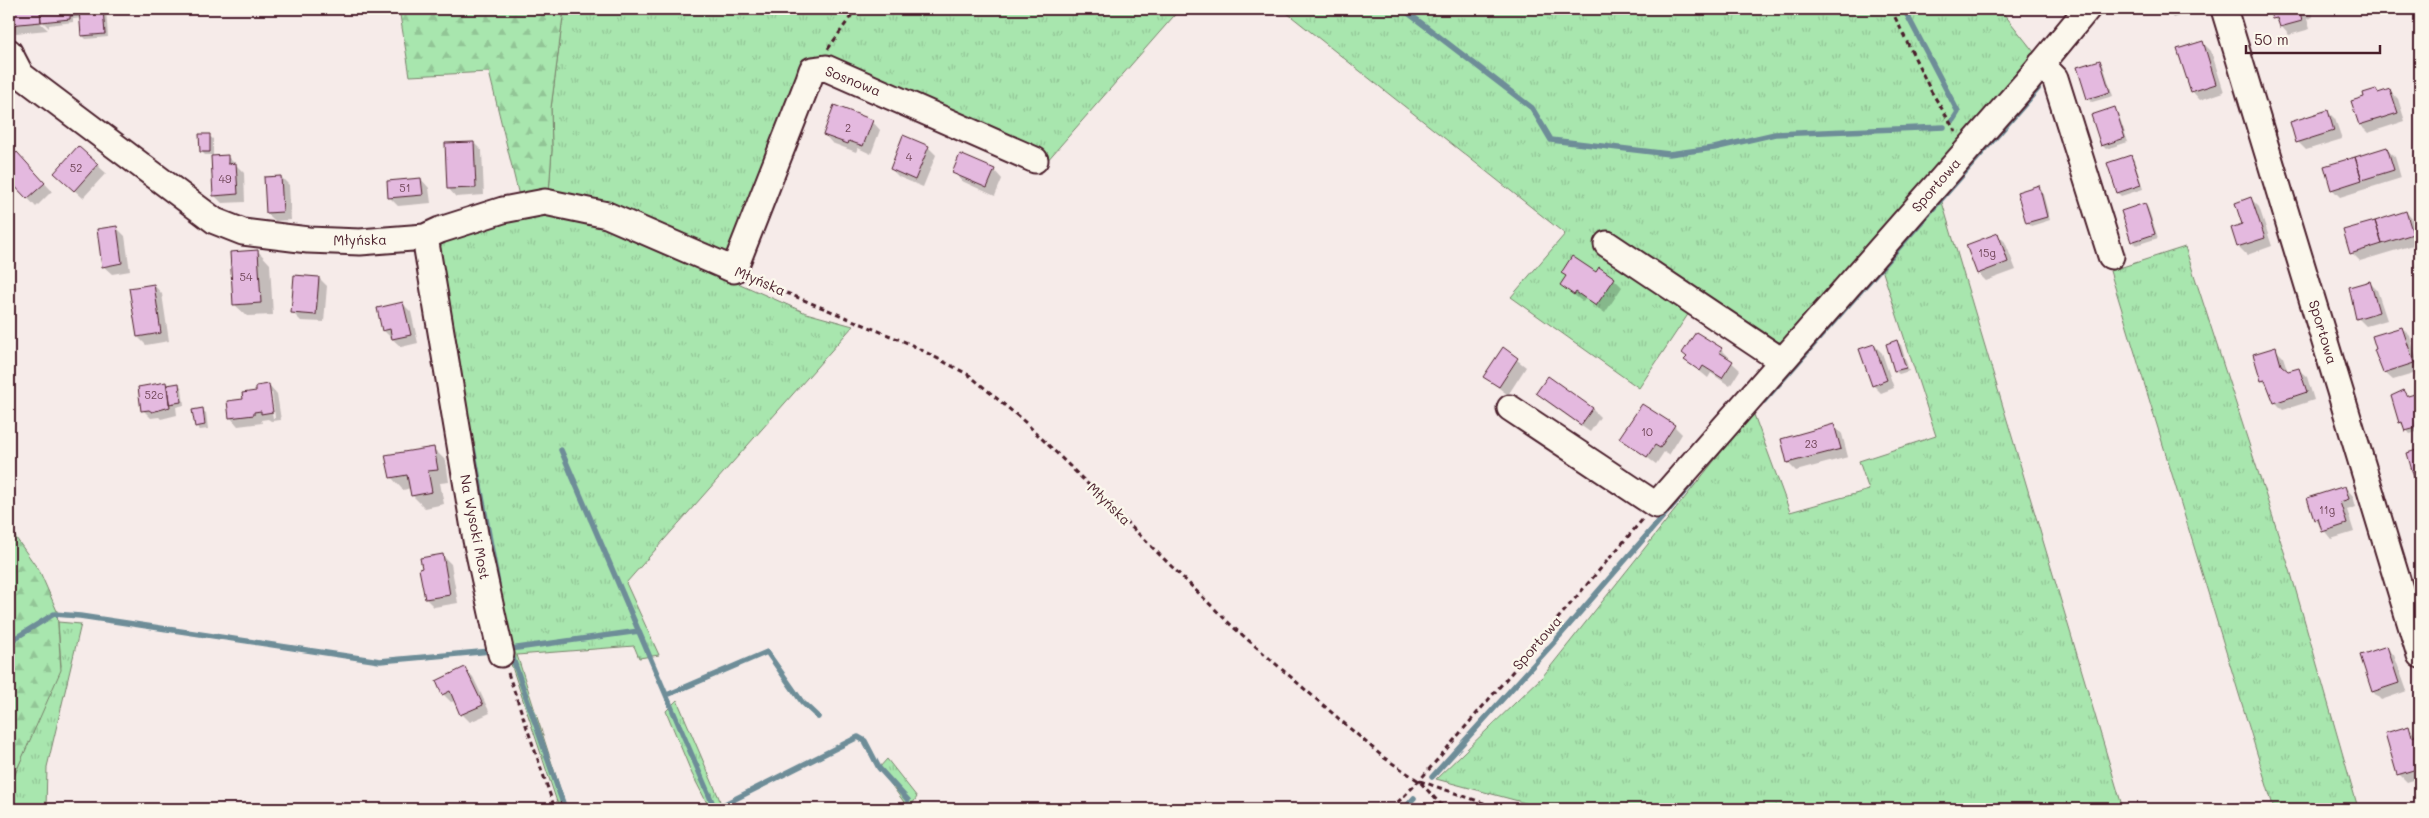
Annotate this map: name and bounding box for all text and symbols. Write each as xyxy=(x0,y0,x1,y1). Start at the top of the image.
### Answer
scale bar xyxy=(2246,22,2380,54)
text: 50 m xyxy=(2254,29,2289,49)
street label: Sosnowa xyxy=(822,61,884,100)
house number: 2 xyxy=(845,120,851,135)
house number: 4 xyxy=(906,149,913,164)
street label: Sportowa xyxy=(1907,154,1964,216)
house number: 52 xyxy=(70,160,82,175)
house number: 49 xyxy=(219,171,232,186)
house number: 51 xyxy=(399,180,411,195)
street label: Młyńska xyxy=(333,230,387,249)
house number: 15g xyxy=(1978,245,1996,260)
street label: Młyńska xyxy=(732,261,789,300)
house number: 54 xyxy=(240,269,253,284)
street label: Sportowa xyxy=(2305,298,2342,366)
house number: 52c xyxy=(144,387,164,402)
house number: 10 xyxy=(1641,424,1653,439)
house number: 23 xyxy=(1805,436,1818,451)
street label: Na Wysoki Most xyxy=(456,473,495,581)
street label: Młyńska xyxy=(1083,478,1135,529)
house number: 11g xyxy=(2319,502,2335,517)
street label: Sportowa xyxy=(1508,612,1565,674)

